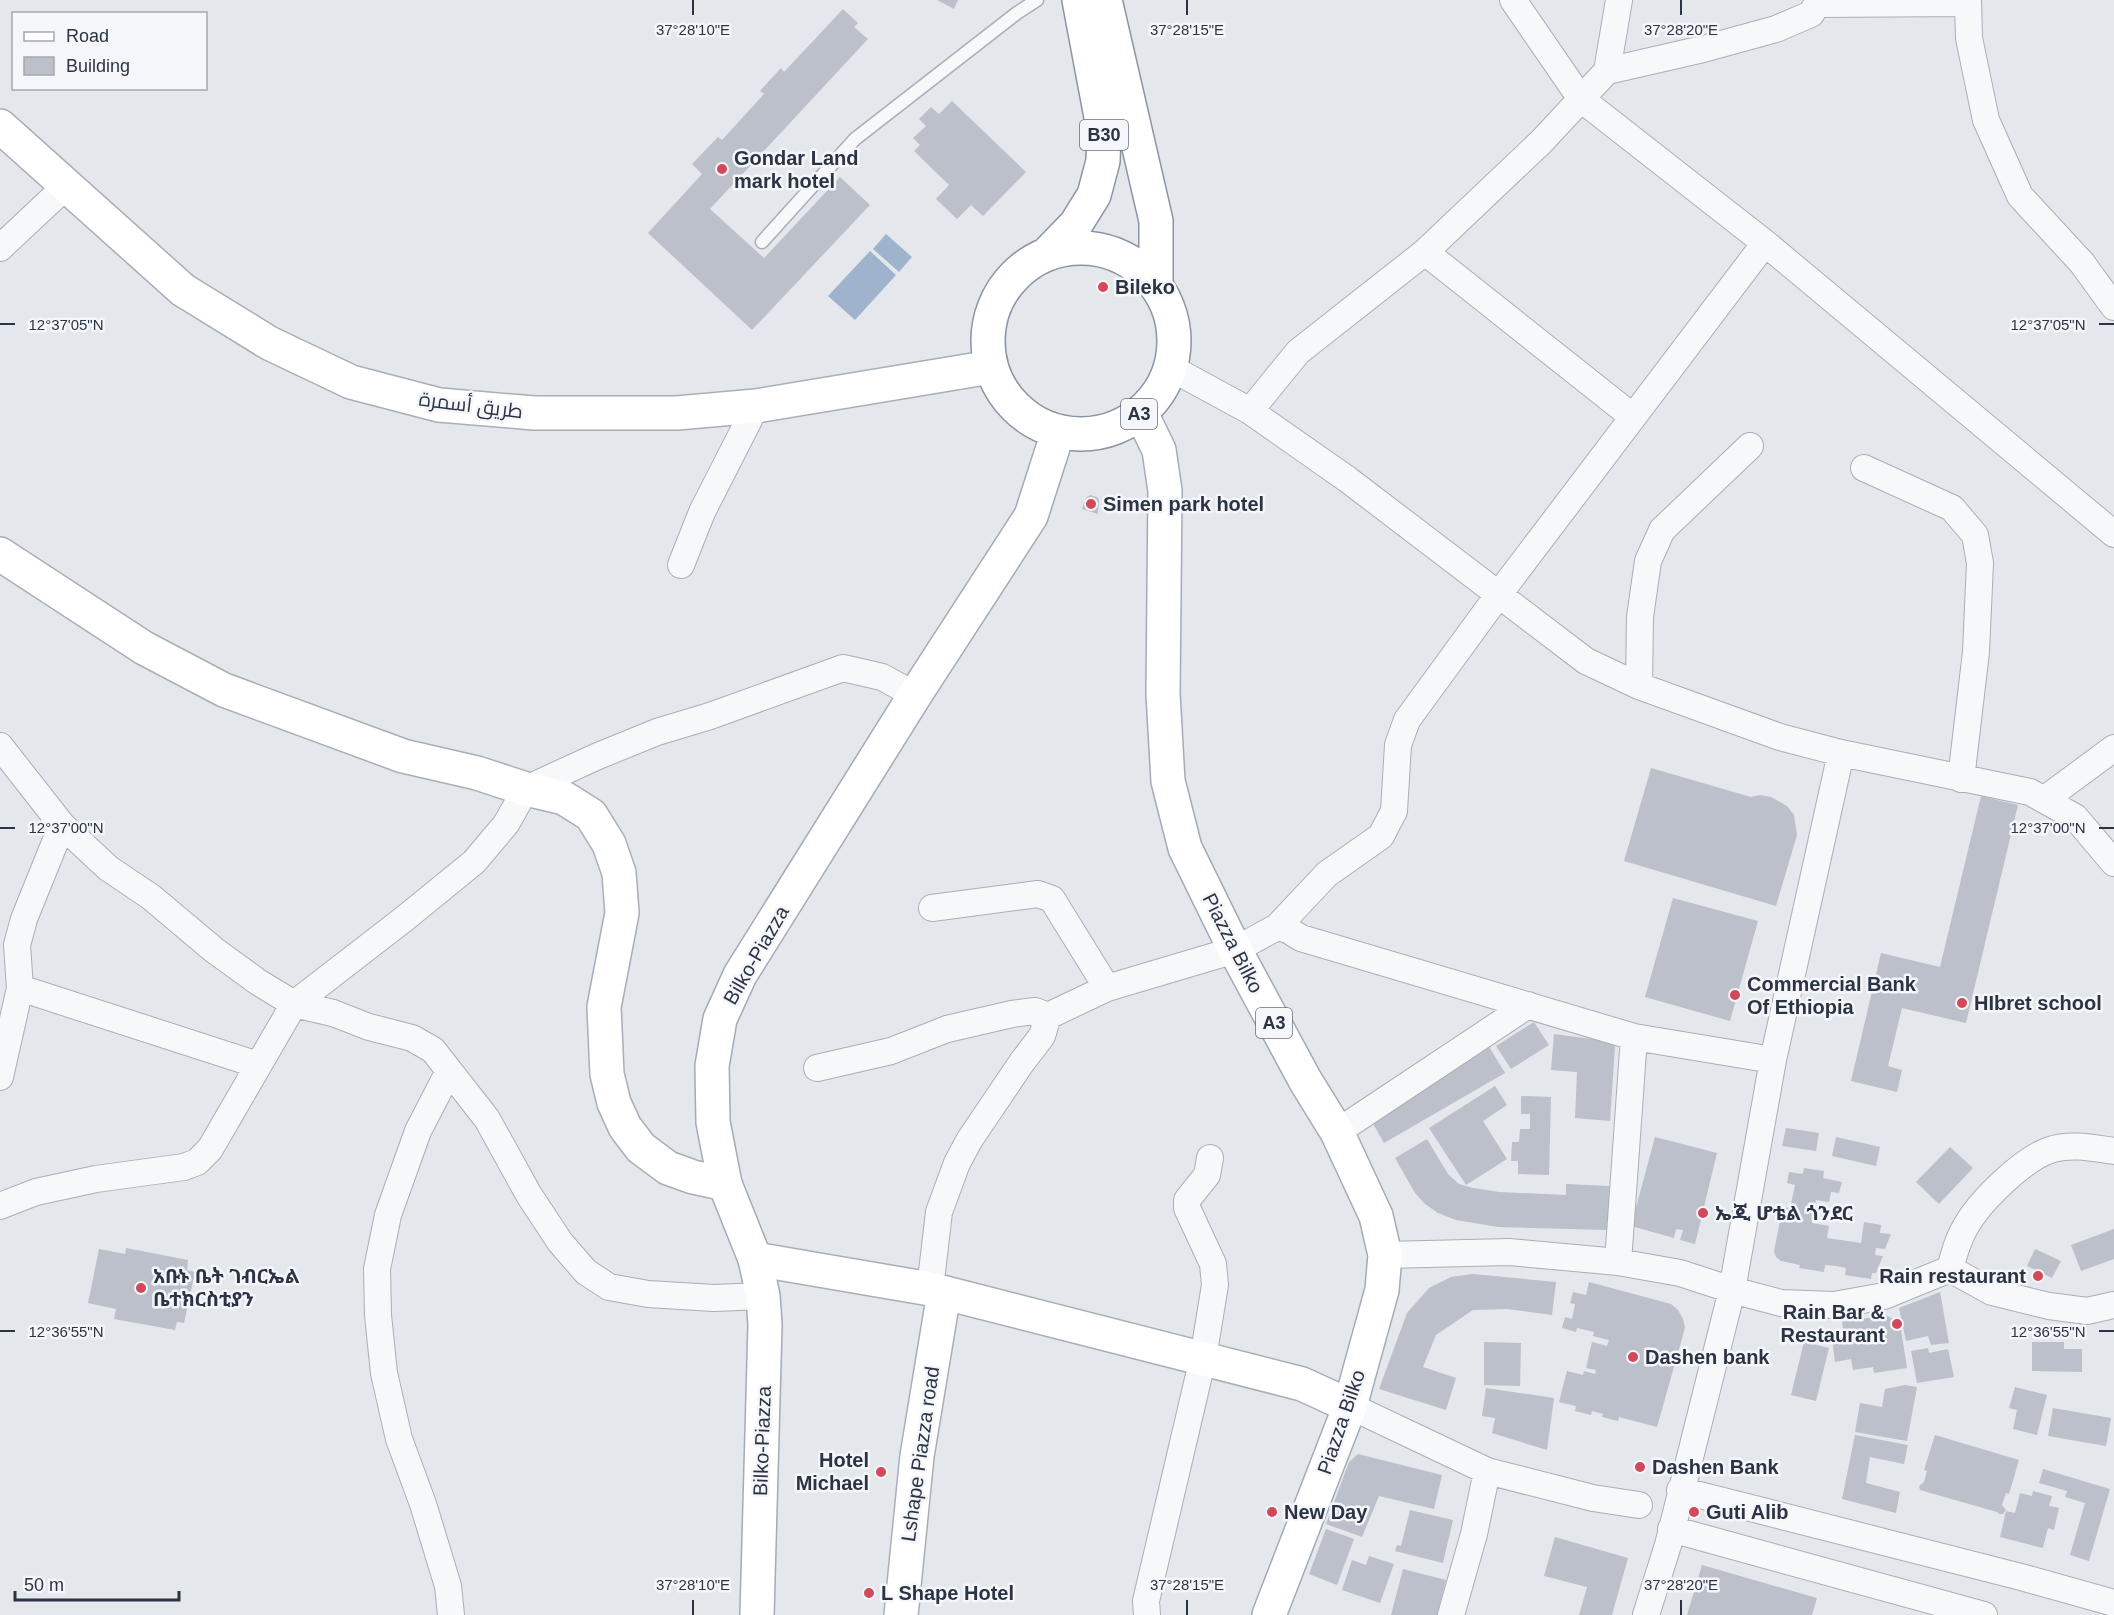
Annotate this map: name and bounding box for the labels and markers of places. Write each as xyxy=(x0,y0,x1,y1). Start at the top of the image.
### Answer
place label: Gondar Land mark hotel xyxy=(734,147,858,192)
marker: Gondar Land mark hotel xyxy=(715,162,729,176)
place label: Bileko xyxy=(1115,276,1175,298)
marker: Bileko xyxy=(1096,280,1110,294)
place label: Simen park hotel xyxy=(1103,493,1264,515)
marker: Simen park hotel xyxy=(1084,497,1098,511)
place label: Commercial Bank Of Ethiopia xyxy=(1747,973,1917,1018)
marker: Commercial Bank Of Ethiopia xyxy=(1728,988,1742,1002)
place label: HIbret school xyxy=(1974,992,2102,1014)
marker: HIbret school xyxy=(1955,996,1969,1010)
place label: ኤጂ ሆቴል ጎንደር xyxy=(1715,1202,1853,1224)
marker: ኤጂ ሆቴል ጎንደር xyxy=(1696,1206,1710,1220)
place label: አቡኑ ቤት ገብርኤል ቤተክርስቲያን xyxy=(153,1265,300,1310)
place label: Rain restaurant xyxy=(1879,1265,2026,1287)
marker: Rain restaurant xyxy=(2031,1269,2045,1283)
marker: አቡኑ ቤት ገብርኤል ቤተክርስቲያን xyxy=(134,1281,148,1295)
place label: Rain Bar & Restaurant xyxy=(1781,1301,1885,1346)
marker: Rain Bar & Restaurant xyxy=(1890,1317,1904,1331)
place label: Dashen bank xyxy=(1645,1346,1770,1368)
marker: Dashen bank xyxy=(1626,1350,1640,1364)
place label: Hotel Michael xyxy=(796,1449,869,1494)
place label: Dashen Bank xyxy=(1652,1456,1780,1478)
marker: Dashen Bank xyxy=(1633,1460,1647,1474)
marker: Hotel Michael xyxy=(874,1465,888,1479)
place label: New Day xyxy=(1284,1501,1368,1523)
place label: Guti Alib xyxy=(1706,1501,1789,1523)
marker: New Day xyxy=(1265,1505,1279,1519)
marker: Guti Alib xyxy=(1687,1505,1701,1519)
place label: L Shape Hotel xyxy=(881,1582,1014,1604)
marker: L Shape Hotel xyxy=(862,1586,876,1600)

